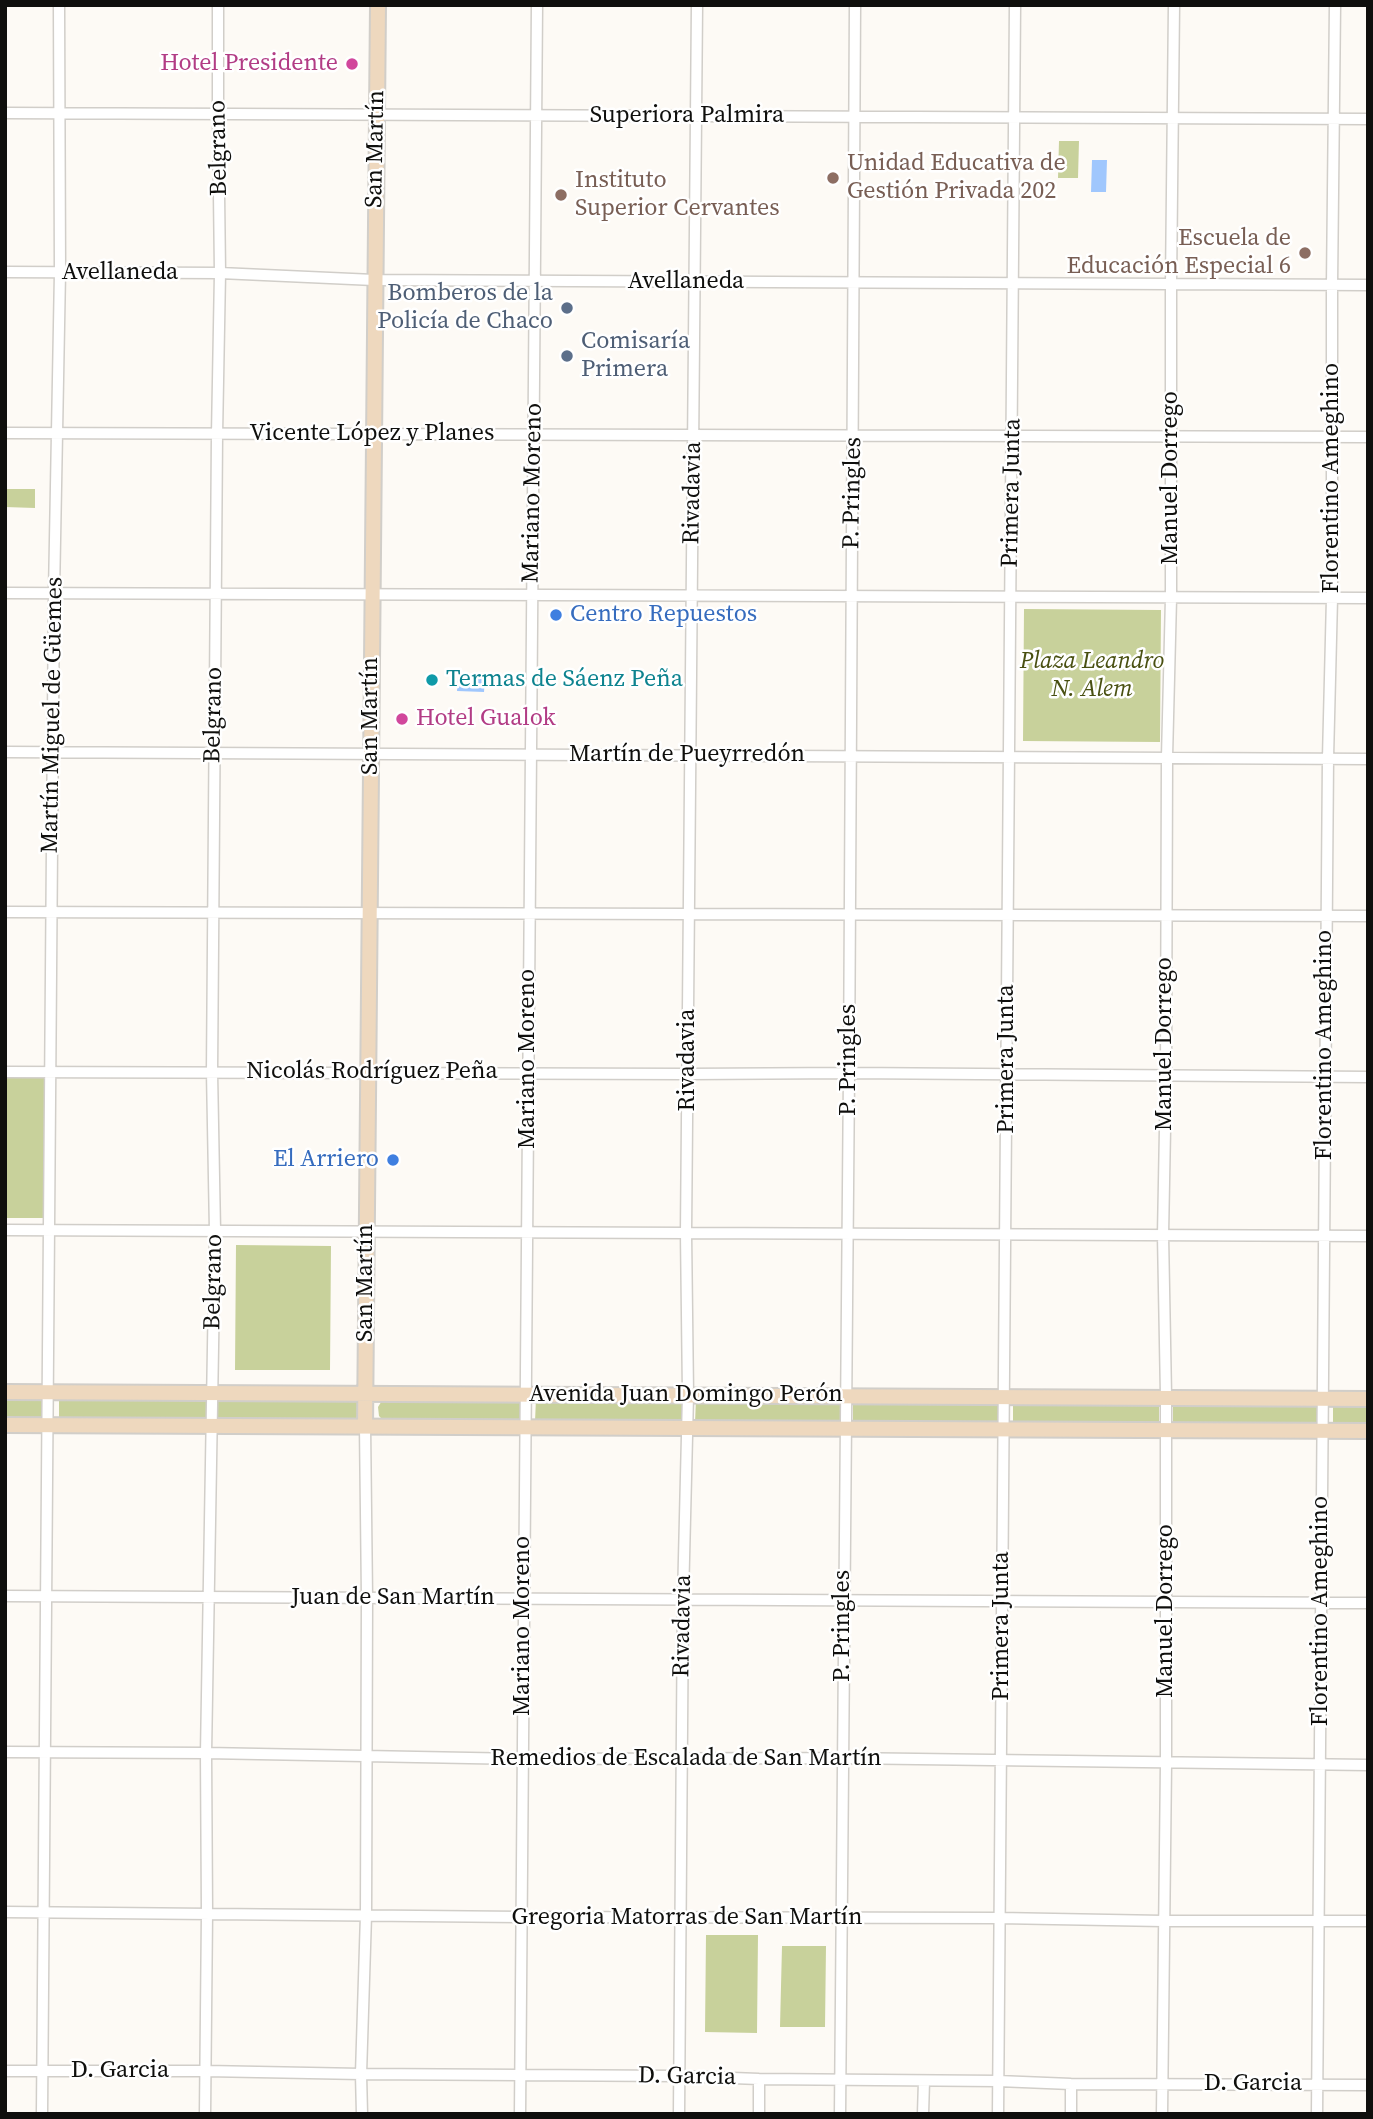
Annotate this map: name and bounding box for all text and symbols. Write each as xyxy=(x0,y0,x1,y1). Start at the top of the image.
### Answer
place label: Hotel Presidente xyxy=(160,50,338,78)
marker: Hotel Presidente xyxy=(344,56,360,72)
street label: San Martín xyxy=(361,90,391,208)
street label: Belgrano xyxy=(204,100,234,196)
street label: Superiora Palmira xyxy=(590,102,784,130)
place label: Unidad Educativa de Gestión Privada 202 xyxy=(847,150,1066,206)
place label: Instituto Superior Cervantes xyxy=(575,167,780,223)
marker: Unidad Educativa de Gestión Privada 202 xyxy=(825,170,841,186)
marker: Instituto Superior Cervantes xyxy=(553,187,569,203)
place label: Escuela de Educación Especial 6 xyxy=(1067,225,1291,281)
marker: Escuela de Educación Especial 6 xyxy=(1297,245,1313,261)
street label: Avellaneda xyxy=(62,259,178,287)
street label: Avellaneda xyxy=(628,268,744,296)
place label: Bomberos de la Policía de Chaco xyxy=(377,280,553,336)
marker: Bomberos de la Policía de Chaco xyxy=(559,300,575,316)
place label: Comisaría Primera xyxy=(581,328,690,384)
marker: Comisaría Primera xyxy=(559,348,575,364)
street label: Florentino Ameghino xyxy=(1318,363,1346,593)
street label: Manuel Dorrego xyxy=(1157,391,1185,565)
street label: Mariano Moreno xyxy=(517,403,549,583)
street label: Primera Junta xyxy=(996,418,1028,568)
street label: Vicente López y Planes xyxy=(250,420,494,448)
street label: P. Pringles xyxy=(838,437,868,549)
street label: Rivadavia xyxy=(678,441,708,545)
street label: Martín Miguel de Güemes xyxy=(36,576,70,854)
place label: Centro Repuestos xyxy=(570,601,757,629)
marker: Centro Repuestos xyxy=(548,607,564,623)
park label: Plaza Leandro N. Alem xyxy=(1020,648,1164,704)
street label: San Martín xyxy=(357,657,385,775)
place label: Termas de Sáenz Peña xyxy=(446,666,683,694)
street label: Belgrano xyxy=(199,667,229,763)
marker: Termas de Sáenz Peña xyxy=(424,672,440,688)
place label: Hotel Gualok xyxy=(416,705,556,733)
marker: Hotel Gualok xyxy=(394,711,410,727)
street label: Martín de Pueyrredón xyxy=(569,741,805,769)
street label: Florentino Ameghino xyxy=(1311,930,1339,1160)
street label: Manuel Dorrego xyxy=(1151,957,1179,1131)
street label: Mariano Moreno xyxy=(514,969,542,1149)
street label: Primera Junta xyxy=(993,984,1021,1134)
street label: P. Pringles xyxy=(835,1004,863,1116)
street label: Rivadavia xyxy=(674,1009,702,1111)
street label: Nicolás Rodríguez Peña xyxy=(246,1058,498,1086)
place label: El Arriero xyxy=(273,1146,379,1174)
marker: El Arriero xyxy=(385,1152,401,1168)
street label: San Martín xyxy=(352,1224,380,1342)
street label: Belgrano xyxy=(199,1234,229,1330)
street label: Avenida Juan Domingo Perón xyxy=(529,1381,843,1409)
street label: Florentino Ameghino xyxy=(1307,1496,1335,1726)
street label: Manuel Dorrego xyxy=(1152,1524,1180,1698)
street label: Mariano Moreno xyxy=(509,1536,537,1716)
street label: Primera Junta xyxy=(988,1551,1016,1701)
street label: P. Pringles xyxy=(829,1570,857,1682)
street label: Rivadavia xyxy=(668,1574,698,1678)
street label: Juan de San Martín xyxy=(291,1584,495,1612)
street label: Remedios de Escalada de San Martín xyxy=(490,1745,882,1773)
street label: Gregoria Matorras de San Martín xyxy=(512,1904,862,1932)
street label: D. Garcia xyxy=(71,2057,169,2085)
street label: D. Garcia xyxy=(638,2062,736,2092)
street label: D. Garcia xyxy=(1204,2070,1302,2098)

